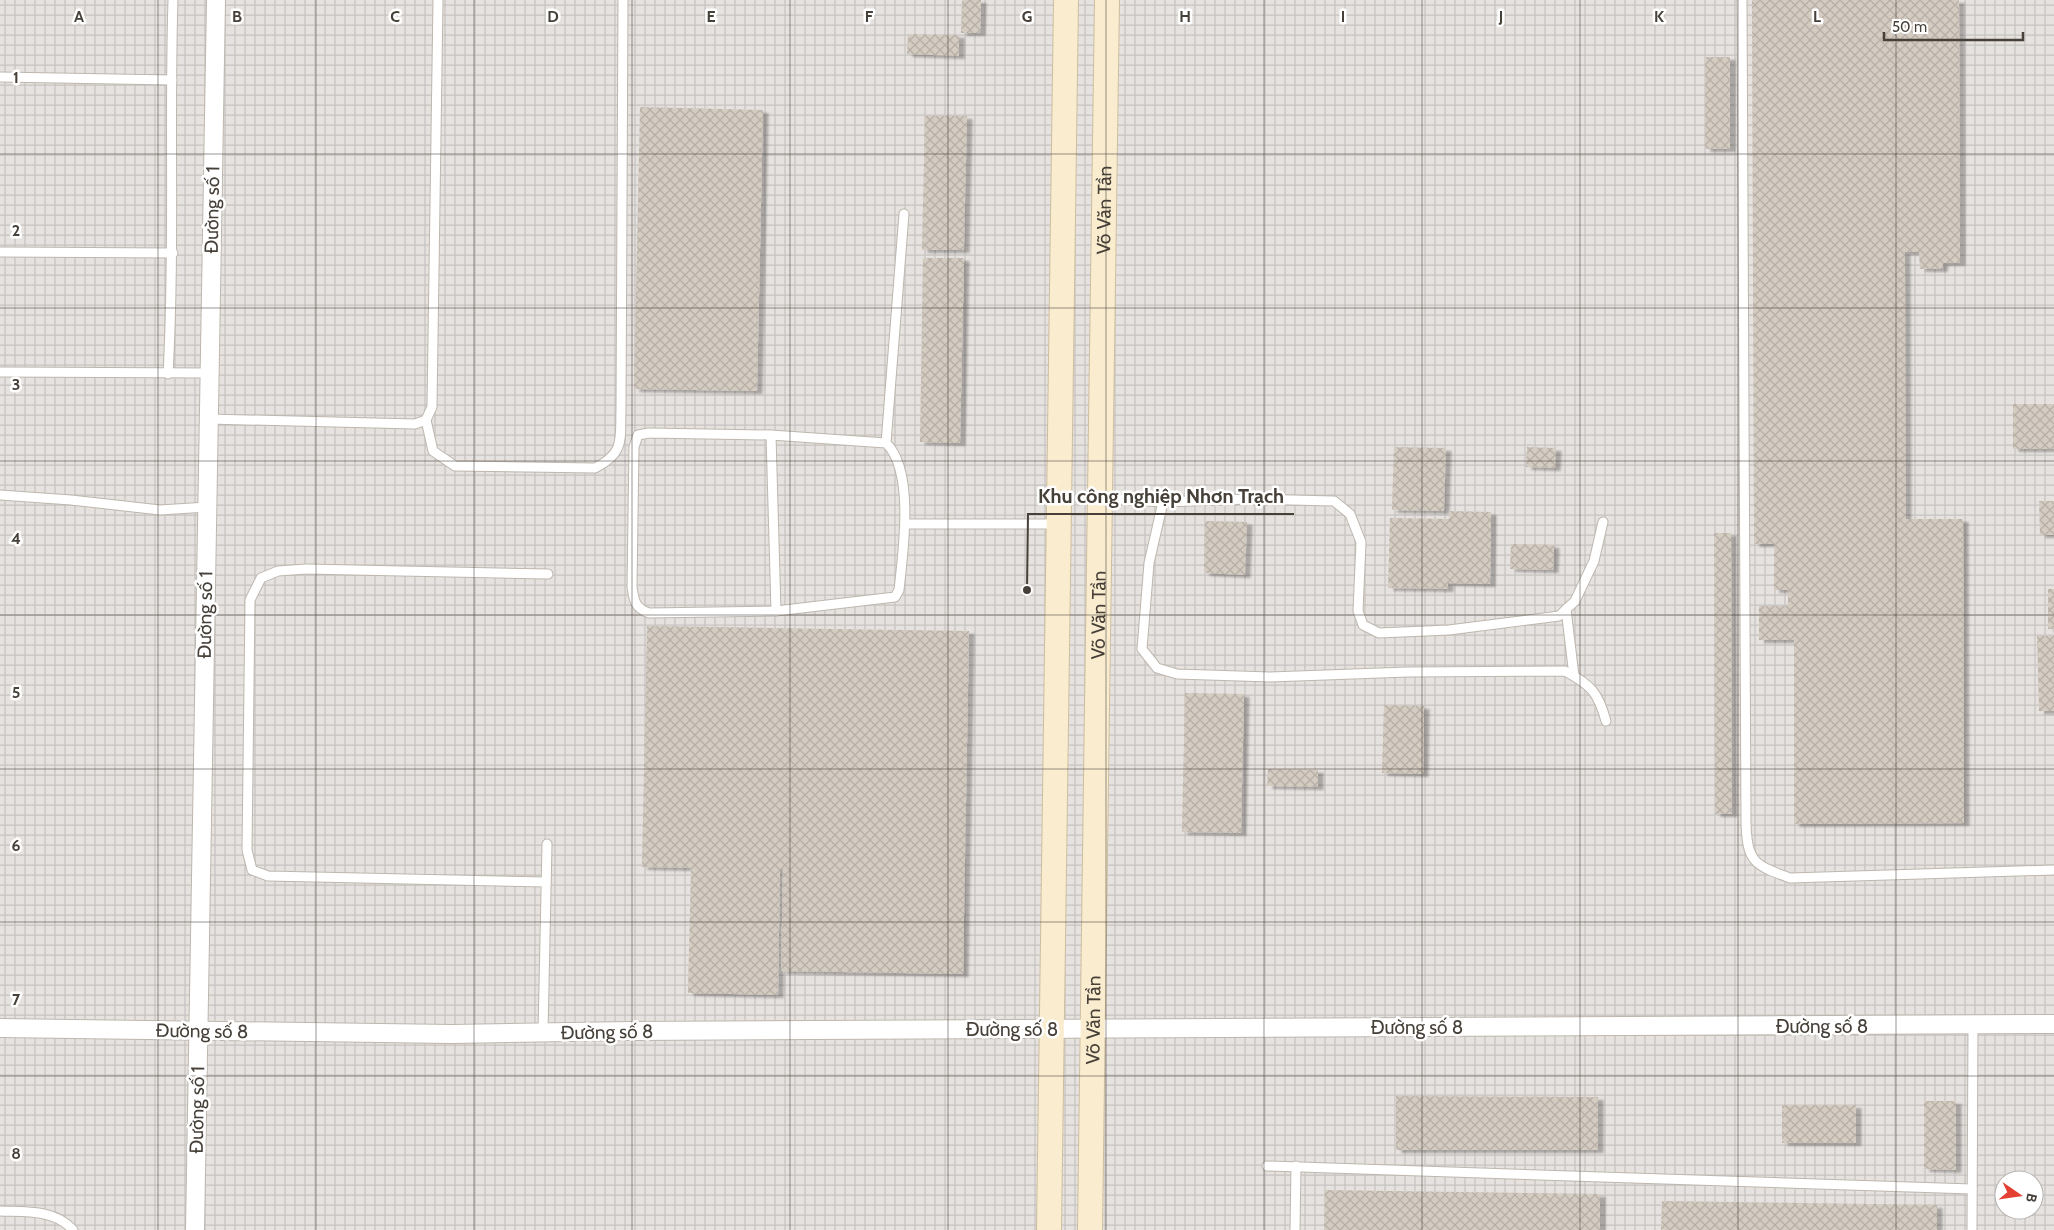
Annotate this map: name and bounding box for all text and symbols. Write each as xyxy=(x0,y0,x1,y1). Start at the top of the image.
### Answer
text: A xyxy=(74,7,84,26)
text: B xyxy=(232,7,242,26)
text: C xyxy=(390,7,400,26)
text: D xyxy=(547,7,559,26)
text: E xyxy=(706,7,716,26)
text: F xyxy=(865,7,874,26)
text: G xyxy=(1022,7,1032,26)
text: H xyxy=(1179,7,1191,26)
text: I xyxy=(1341,7,1345,26)
text: J xyxy=(1498,7,1503,26)
text: K xyxy=(1654,7,1664,26)
text: L xyxy=(1813,7,1821,26)
scale bar xyxy=(1884,10,2023,42)
text: 50 m xyxy=(1892,18,1927,36)
text: 1 xyxy=(13,68,19,87)
street label: Đường số 1 xyxy=(200,166,224,254)
street label: Võ Văn Tần xyxy=(1091,166,1116,255)
text: 2 xyxy=(12,221,20,240)
text: 3 xyxy=(12,375,20,394)
callout: Khu công nghiệp Nhơn Trạch xyxy=(1028,479,1294,514)
text: Khu công nghiệp Nhơn Trạch xyxy=(1038,484,1284,508)
text: 4 xyxy=(11,529,21,548)
street label: Đường số 1 xyxy=(193,571,217,659)
street label: Võ Văn Tần xyxy=(1086,571,1110,660)
text: 5 xyxy=(12,683,20,702)
text: 6 xyxy=(12,836,21,855)
street label: Võ Văn Tần xyxy=(1081,975,1105,1065)
text: 7 xyxy=(12,990,21,1009)
street label: Đường số 8 xyxy=(1776,1015,1868,1038)
street label: Đường số 8 xyxy=(1371,1016,1463,1039)
street label: Đường số 8 xyxy=(966,1018,1058,1041)
street label: Đường số 8 xyxy=(155,1019,249,1043)
street label: Đường số 8 xyxy=(560,1020,654,1044)
street label: Đường số 1 xyxy=(185,1066,209,1154)
text: 8 xyxy=(11,1144,21,1163)
north arrow xyxy=(1994,1170,2044,1220)
text: B xyxy=(2022,1192,2041,1204)

